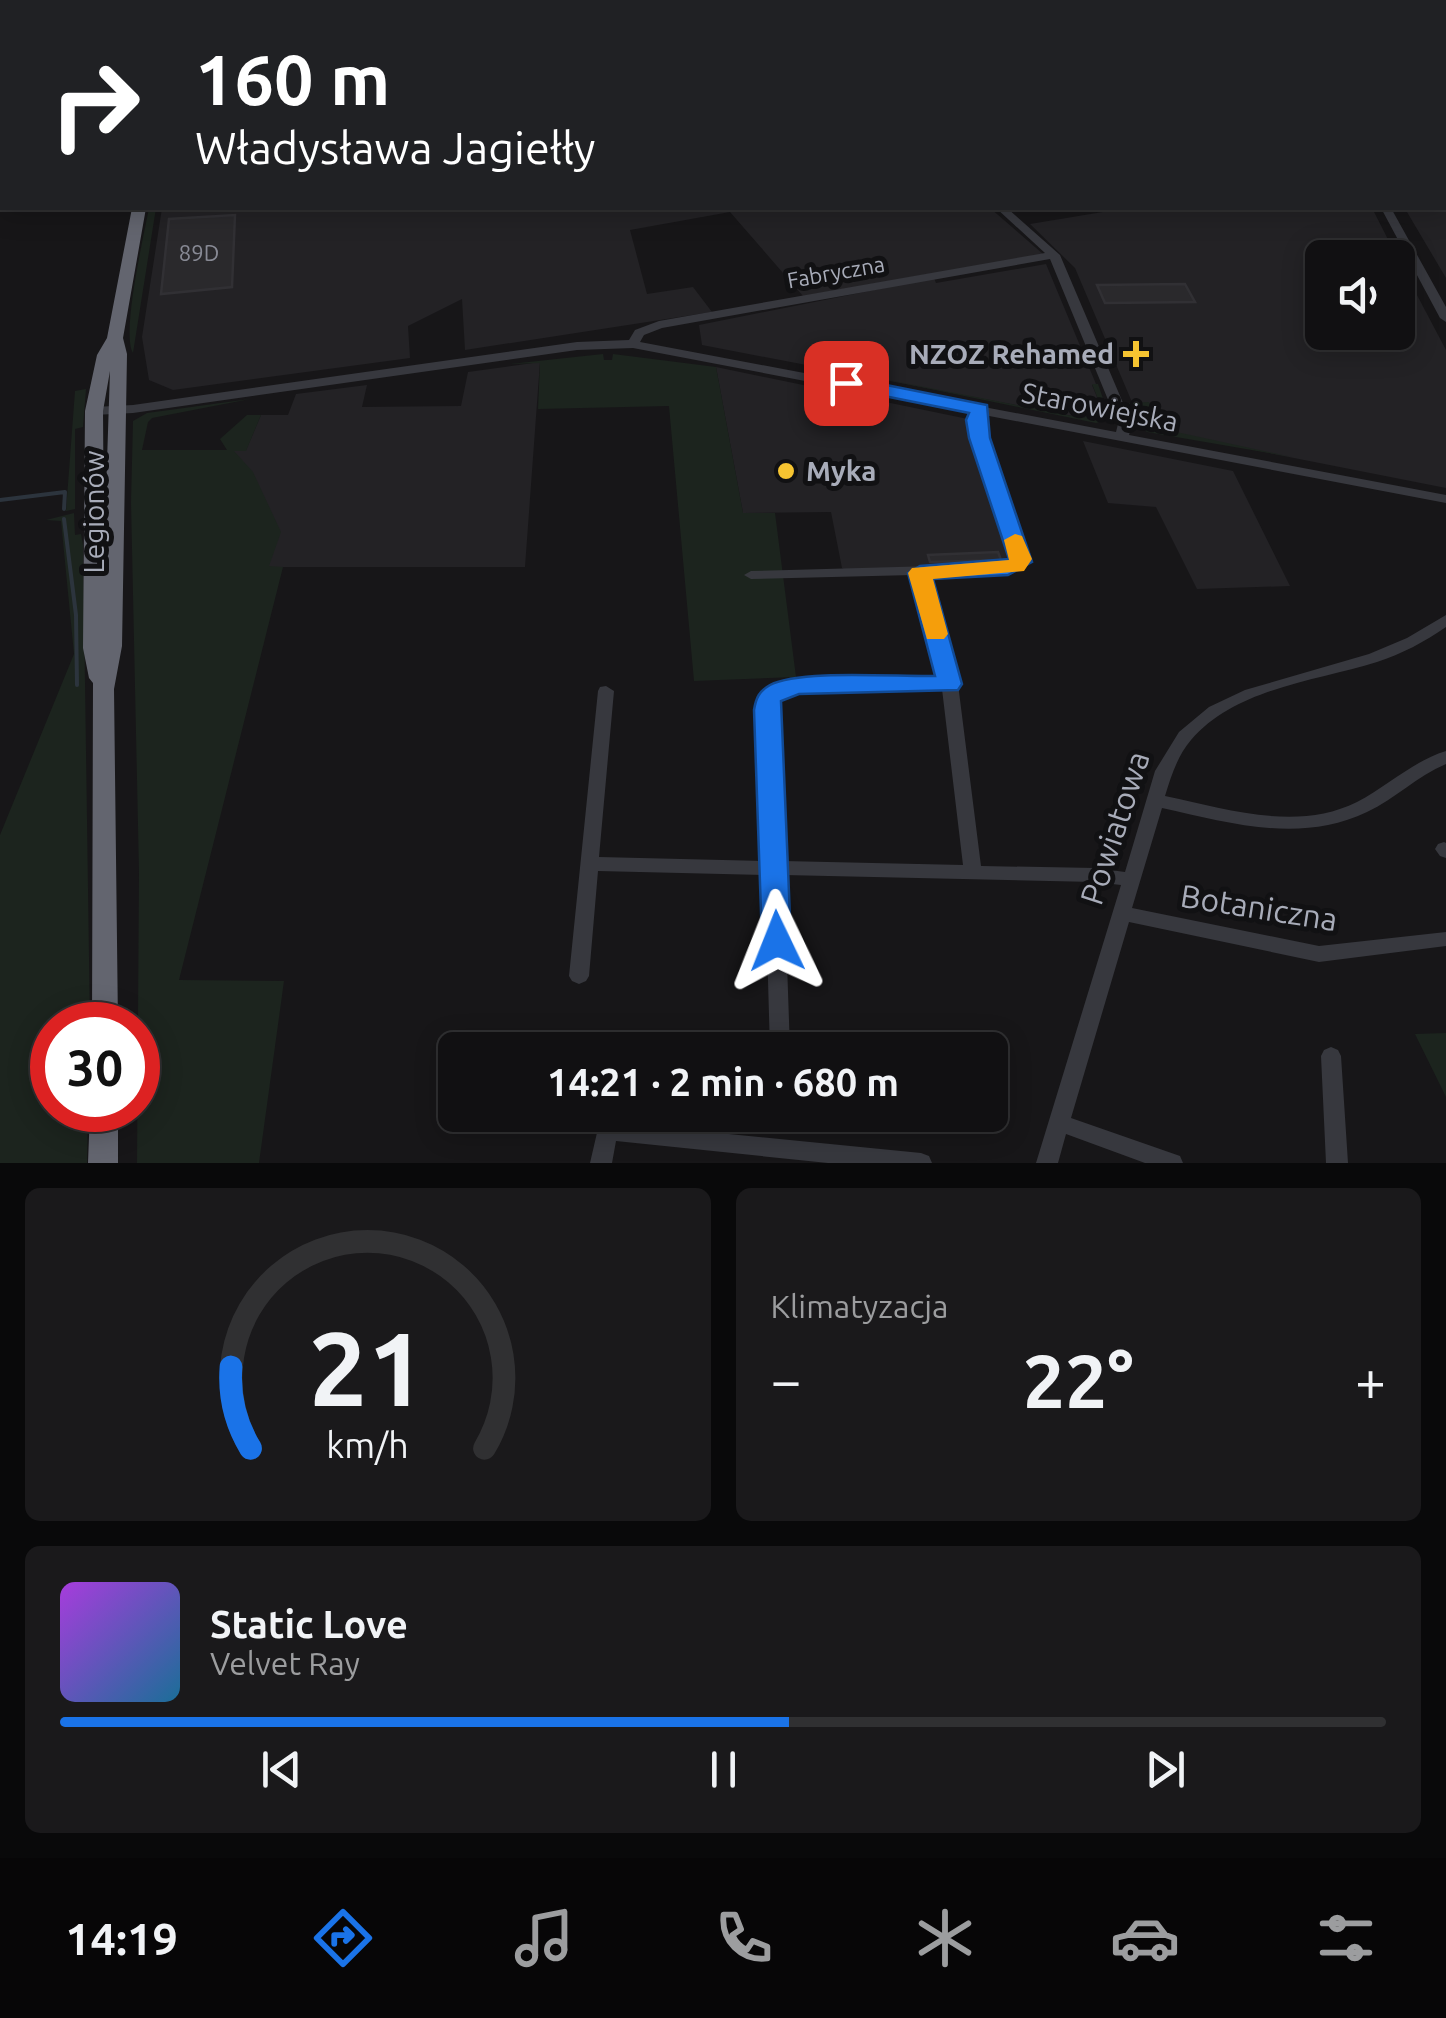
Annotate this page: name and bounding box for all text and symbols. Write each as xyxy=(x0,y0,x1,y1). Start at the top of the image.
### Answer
icon: right xyxy=(30,40,160,170)
text: 160 m xyxy=(195,40,390,118)
text: Władysława Jagiełły xyxy=(195,122,595,173)
house number: 89D xyxy=(179,240,219,265)
map controls xyxy=(1305,240,1415,350)
button: sound xyxy=(1305,240,1415,350)
street label: Fabryczna xyxy=(785,251,887,292)
place label: NZOZ Rehamed xyxy=(909,338,1114,369)
pin xyxy=(804,341,889,426)
marker: NZOZ Rehamed xyxy=(1123,341,1149,367)
icon: arrive xyxy=(819,356,874,411)
street label: Starowiejska xyxy=(1019,376,1181,437)
street label: Legionów xyxy=(78,450,109,574)
place label: Myka xyxy=(806,455,876,486)
marker: Myka xyxy=(775,460,797,482)
street label: Powiatowa xyxy=(1072,747,1156,909)
street label: Botaniczna xyxy=(1178,877,1340,937)
position arrow xyxy=(725,889,829,993)
speed limit sign: 30 xyxy=(30,1002,160,1132)
text: 14:21 · 2 min · 680 m xyxy=(547,1061,899,1103)
text: Klimatyzacja xyxy=(771,1288,948,1324)
text: 21 xyxy=(309,1309,426,1426)
text: 22° xyxy=(1023,1338,1134,1422)
text: − xyxy=(771,1349,802,1410)
text: + xyxy=(1355,1349,1386,1410)
text: km/h xyxy=(326,1425,409,1465)
text: Static Love xyxy=(210,1603,408,1645)
text: Velvet Ray xyxy=(210,1645,360,1681)
icon: previous xyxy=(254,1742,309,1797)
icon: pause xyxy=(696,1742,751,1797)
icon: next xyxy=(1138,1742,1193,1797)
icon: directions xyxy=(308,1903,378,1973)
icon: music xyxy=(509,1903,579,1973)
icon: phone xyxy=(709,1903,779,1973)
icon: climate xyxy=(910,1903,980,1973)
icon: car xyxy=(1110,1903,1180,1973)
icon: filters xyxy=(1311,1903,1381,1973)
text: 14:19 xyxy=(65,1913,178,1964)

